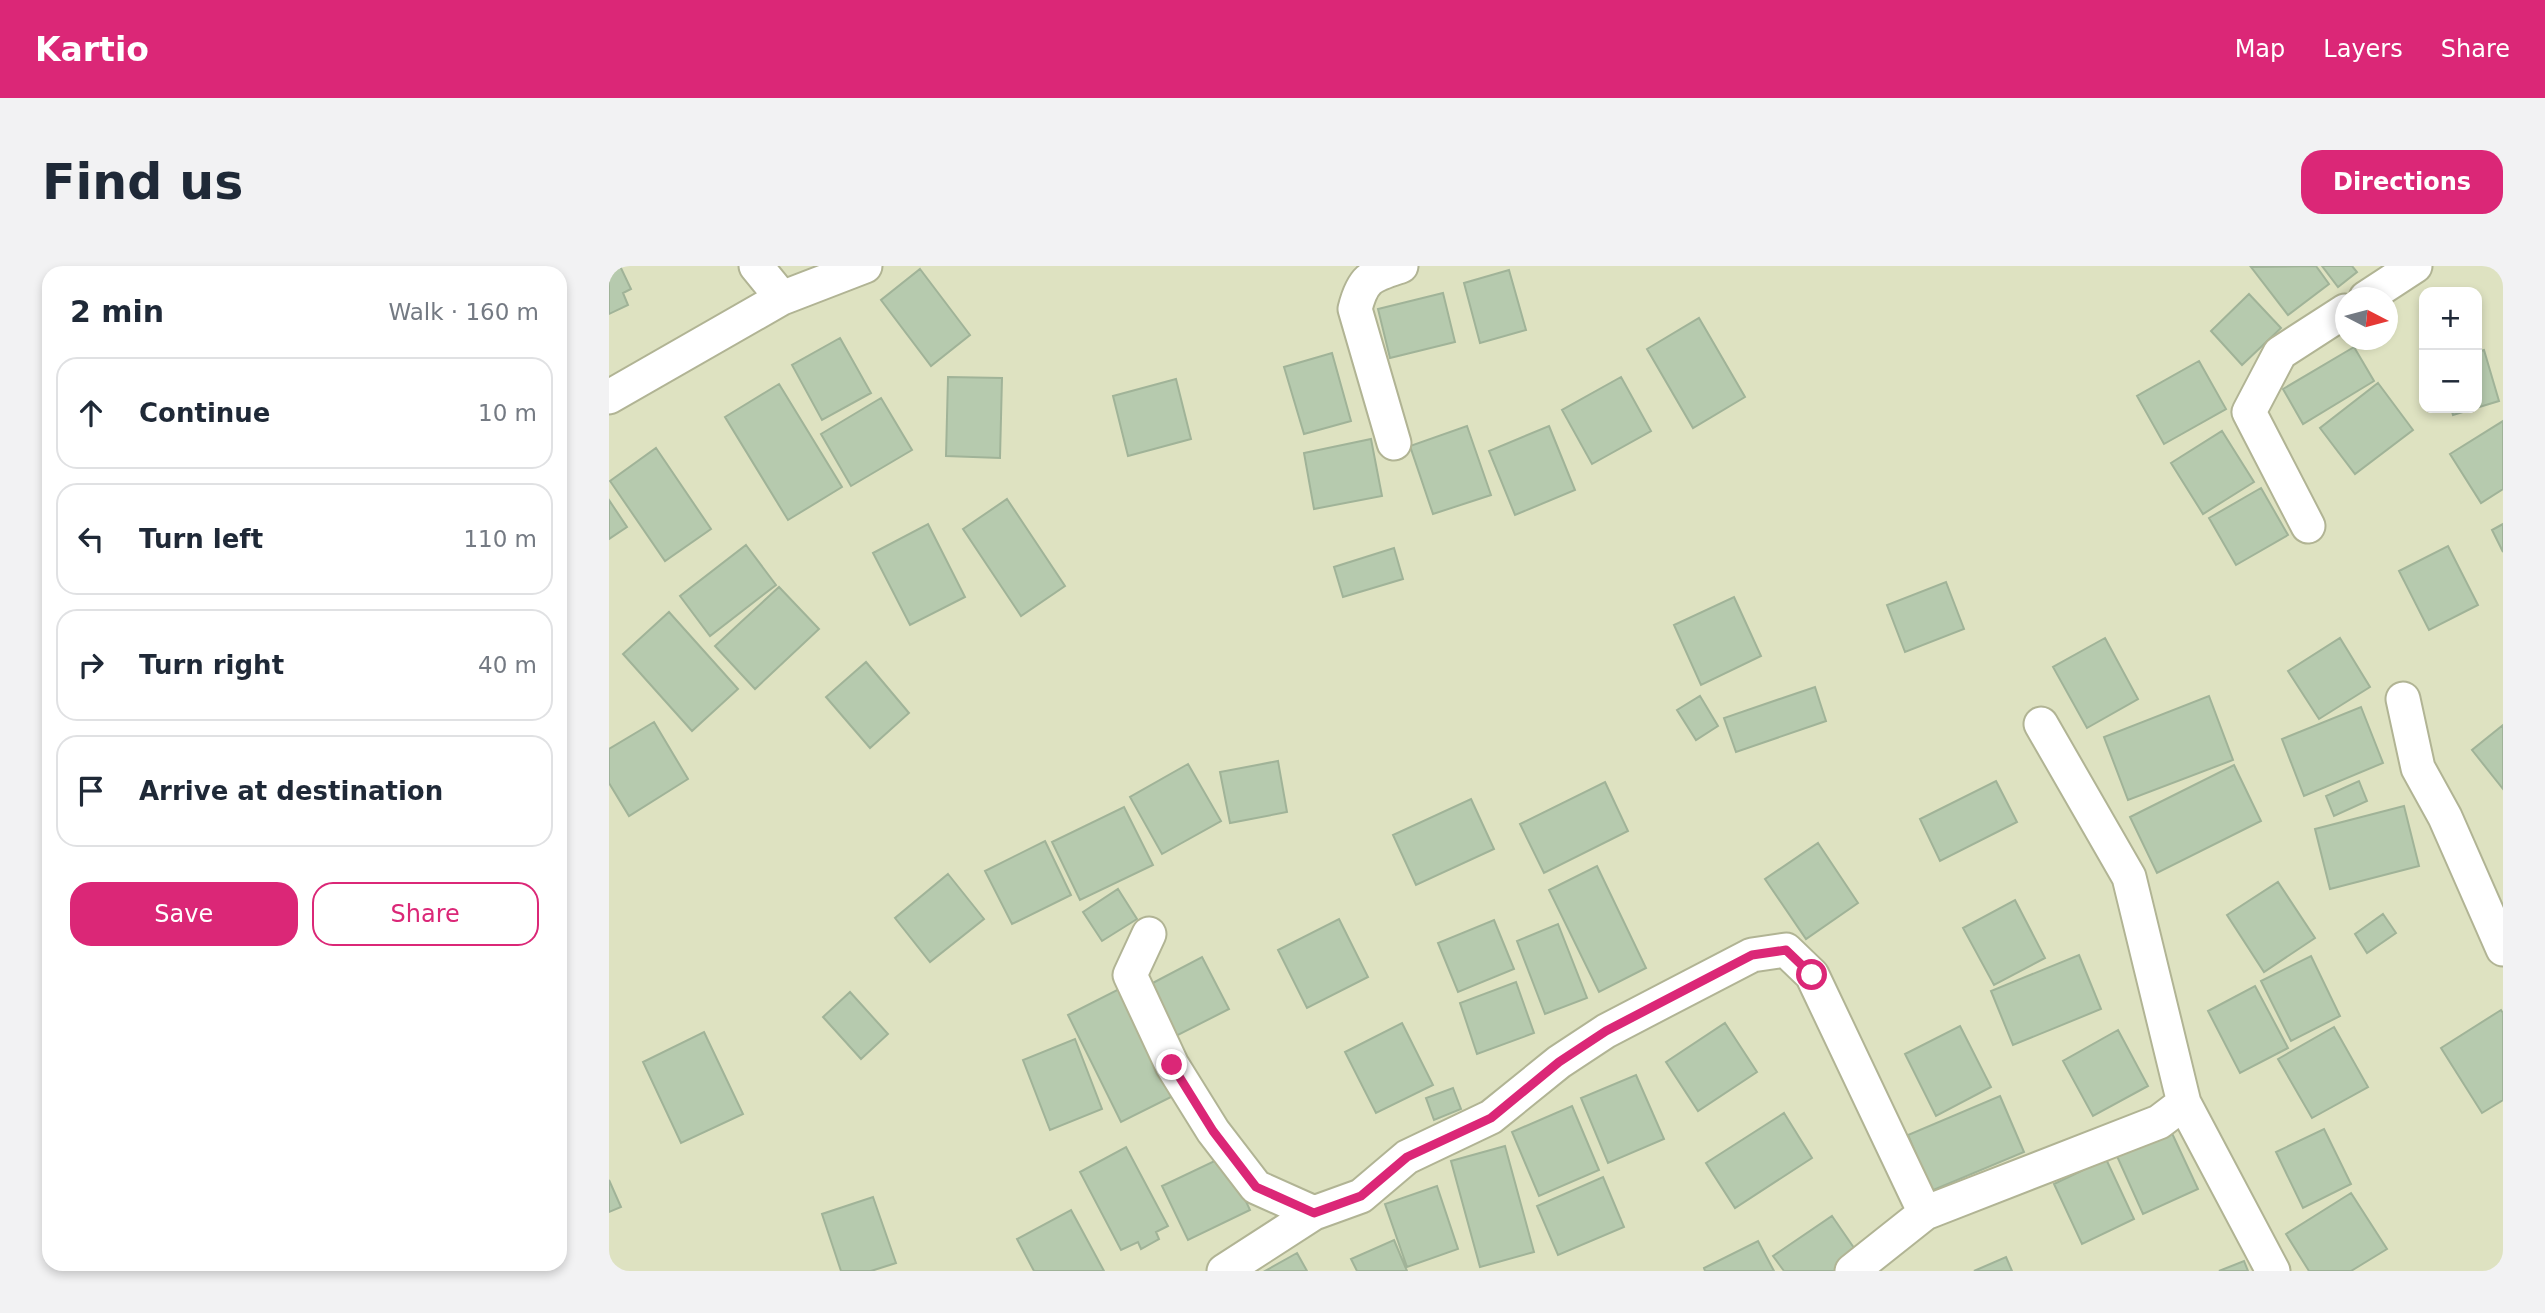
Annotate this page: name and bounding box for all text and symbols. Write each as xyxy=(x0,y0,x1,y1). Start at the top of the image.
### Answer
text: Kartio xyxy=(35,30,149,69)
text: Map xyxy=(2235,35,2285,63)
text: Layers xyxy=(2323,35,2403,63)
text: Share xyxy=(2441,35,2510,63)
button: Directions xyxy=(2301,150,2503,214)
text: Find us xyxy=(42,154,243,211)
north arrow xyxy=(2335,287,2398,350)
map controls xyxy=(2419,287,2482,413)
button: + xyxy=(2419,287,2482,350)
text: 2 min xyxy=(70,294,164,329)
text: Walk · 160 m xyxy=(388,299,539,325)
button: − xyxy=(2419,350,2482,413)
icon: ahead xyxy=(72,394,110,432)
text: Continue xyxy=(139,398,270,428)
text: 10 m xyxy=(478,400,537,426)
icon: left xyxy=(72,520,110,558)
text: Turn left xyxy=(139,524,263,554)
text: 110 m xyxy=(463,526,537,552)
icon: right xyxy=(72,646,110,684)
text: Turn right xyxy=(139,650,284,680)
text: 40 m xyxy=(478,652,537,678)
icon: arrive xyxy=(72,772,110,810)
text: Arrive at destination xyxy=(139,776,443,806)
button: Save xyxy=(70,882,298,946)
button: Share xyxy=(312,882,539,946)
route start xyxy=(1796,959,1827,990)
route end xyxy=(1156,1049,1187,1080)

